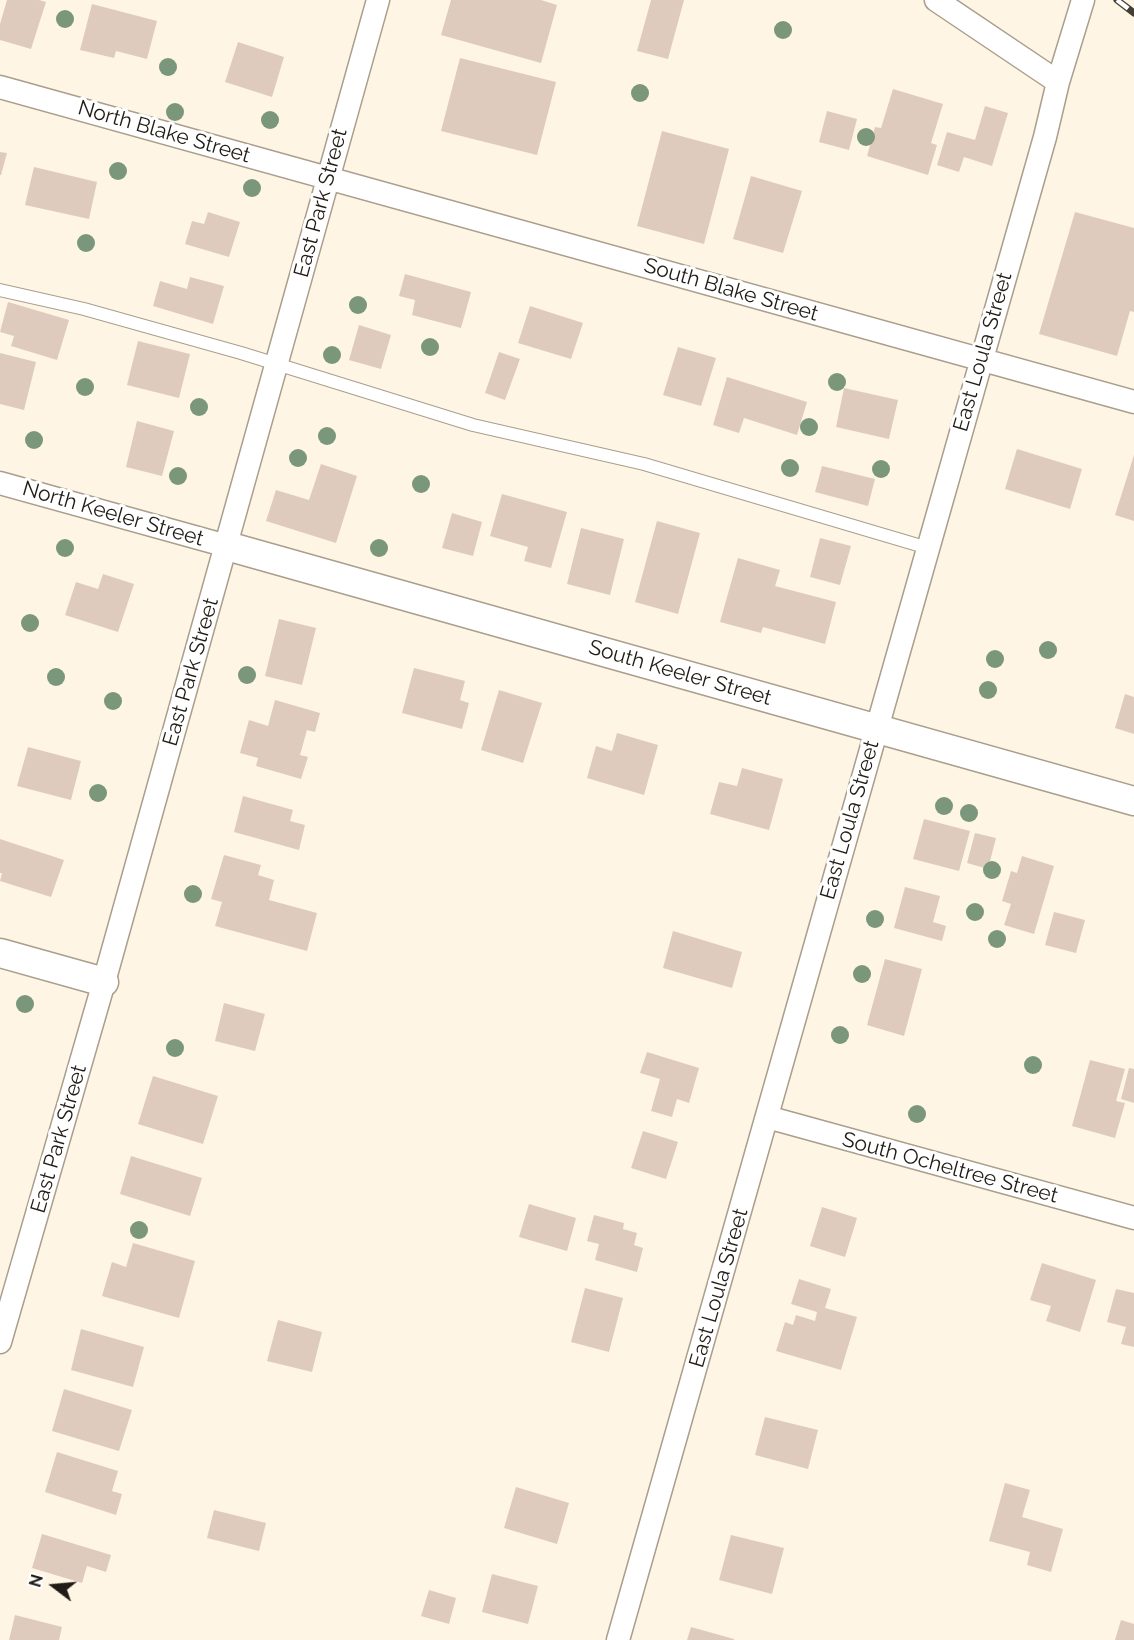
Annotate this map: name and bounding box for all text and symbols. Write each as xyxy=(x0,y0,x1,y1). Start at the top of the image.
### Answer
street label: North Blake Street xyxy=(75,95,253,169)
street label: East Park Street xyxy=(289,126,353,280)
street label: South Blake Street xyxy=(641,253,821,327)
street label: East Loula Street xyxy=(948,270,1018,434)
street label: North Keeler Street xyxy=(20,476,206,552)
street label: East Park Street xyxy=(158,595,224,749)
street label: South Keeler Street xyxy=(586,635,774,711)
street label: East Loula Street xyxy=(815,738,885,902)
street label: East Park Street xyxy=(26,1062,92,1216)
street label: South Ocheltree Street xyxy=(839,1127,1061,1209)
street label: East Loula Street xyxy=(684,1206,754,1370)
north arrow xyxy=(24,1556,84,1616)
text: N xyxy=(25,1572,47,1589)

